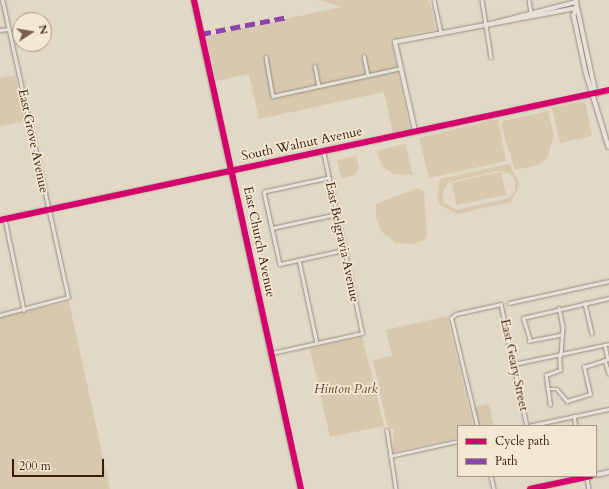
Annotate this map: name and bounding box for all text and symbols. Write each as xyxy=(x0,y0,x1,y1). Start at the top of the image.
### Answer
north arrow xyxy=(12,12,52,52)
text: N xyxy=(35,23,52,36)
street label: East Grove Avenue xyxy=(14,88,52,194)
street label: South Walnut Avenue xyxy=(240,124,364,164)
street label: East Belgravia Avenue xyxy=(322,180,362,304)
street label: East Church Avenue xyxy=(240,185,278,299)
street label: East Geary Street xyxy=(497,318,531,412)
park label: Hinton Park xyxy=(314,381,378,397)
legend xyxy=(457,425,597,477)
text: Cycle path xyxy=(495,433,550,449)
scale bar xyxy=(14,451,106,477)
text: Path xyxy=(495,453,518,469)
text: 200 m xyxy=(19,458,51,474)

